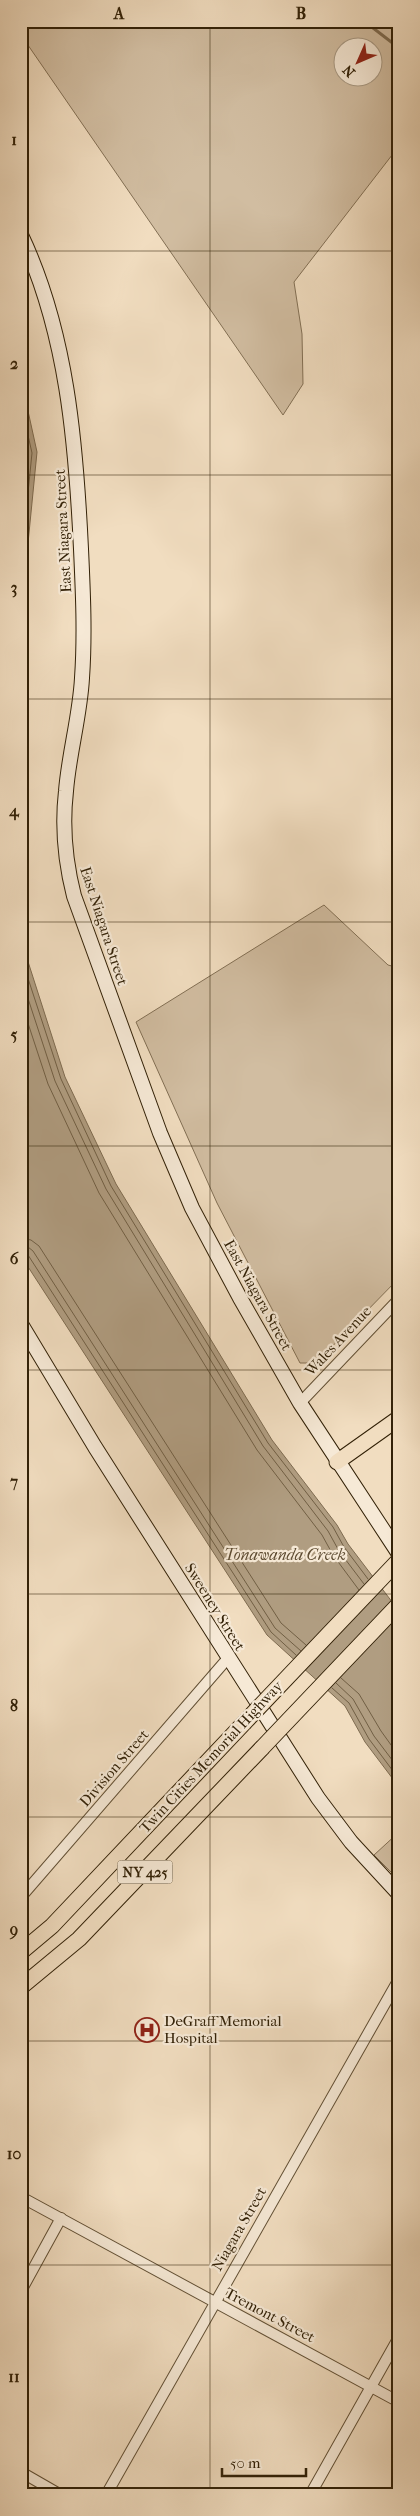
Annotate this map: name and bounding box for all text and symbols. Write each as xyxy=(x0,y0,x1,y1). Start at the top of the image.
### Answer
text: A xyxy=(113,4,125,23)
text: B xyxy=(296,4,306,23)
north arrow xyxy=(332,38,382,88)
text: N xyxy=(339,61,359,81)
text: 1 xyxy=(11,130,17,149)
text: 2 xyxy=(10,354,18,373)
street label: East Niagara Street xyxy=(51,468,75,593)
text: 3 xyxy=(11,578,17,598)
text: 4 xyxy=(8,801,20,821)
street label: East Niagara Street xyxy=(76,864,132,988)
text: 5 xyxy=(11,1025,18,1044)
street label: East Niagara Street xyxy=(220,1236,296,1354)
text: 6 xyxy=(10,1249,19,1268)
street label: Wales Avenue xyxy=(300,1302,375,1381)
text: 7 xyxy=(9,1472,18,1491)
water label: Tonawanda Creek xyxy=(224,1545,346,1564)
street label: Sweeney Street xyxy=(181,1560,249,1655)
street label: Twin Cities Memorial Highway xyxy=(136,1676,287,1837)
text: 8 xyxy=(10,1696,18,1715)
street label: Division Street xyxy=(76,1725,153,1810)
road number: NY 425 xyxy=(118,1860,172,1884)
text: 9 xyxy=(9,1920,18,1940)
place label: DeGraff Memorial Hospital xyxy=(164,2012,282,2047)
hospital icon: DeGraff Memorial Hospital xyxy=(134,2017,160,2043)
text: 10 xyxy=(7,2144,21,2163)
street label: Niagara Street xyxy=(208,2183,271,2274)
street label: Tremont Street xyxy=(222,2284,319,2347)
text: 11 xyxy=(8,2367,20,2386)
scale bar xyxy=(222,2446,306,2478)
text: 50 m xyxy=(230,2454,261,2472)

